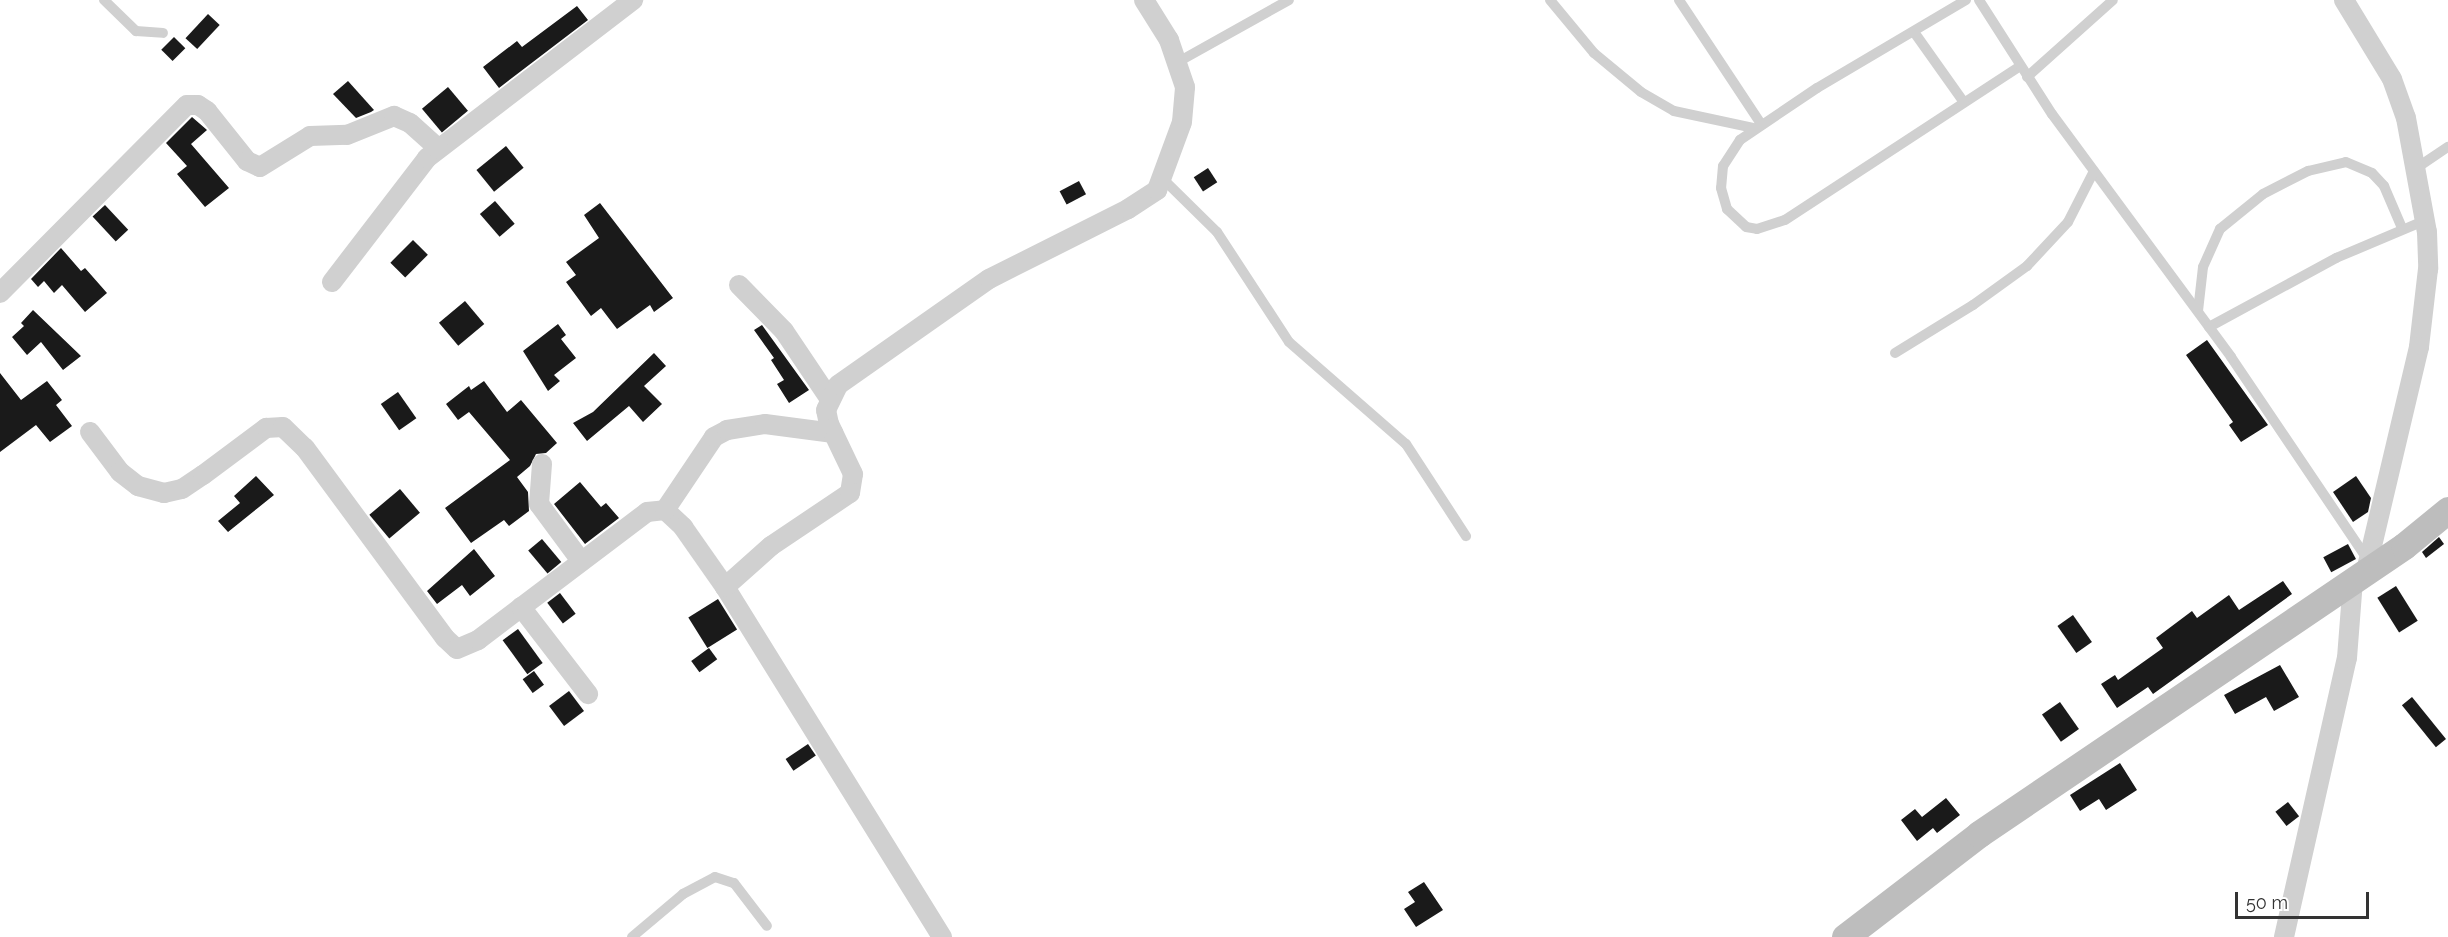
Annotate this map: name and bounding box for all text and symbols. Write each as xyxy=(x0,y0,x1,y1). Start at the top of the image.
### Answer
scale bar xyxy=(2238,880,2372,918)
text: 50 m xyxy=(2246,892,2288,913)

